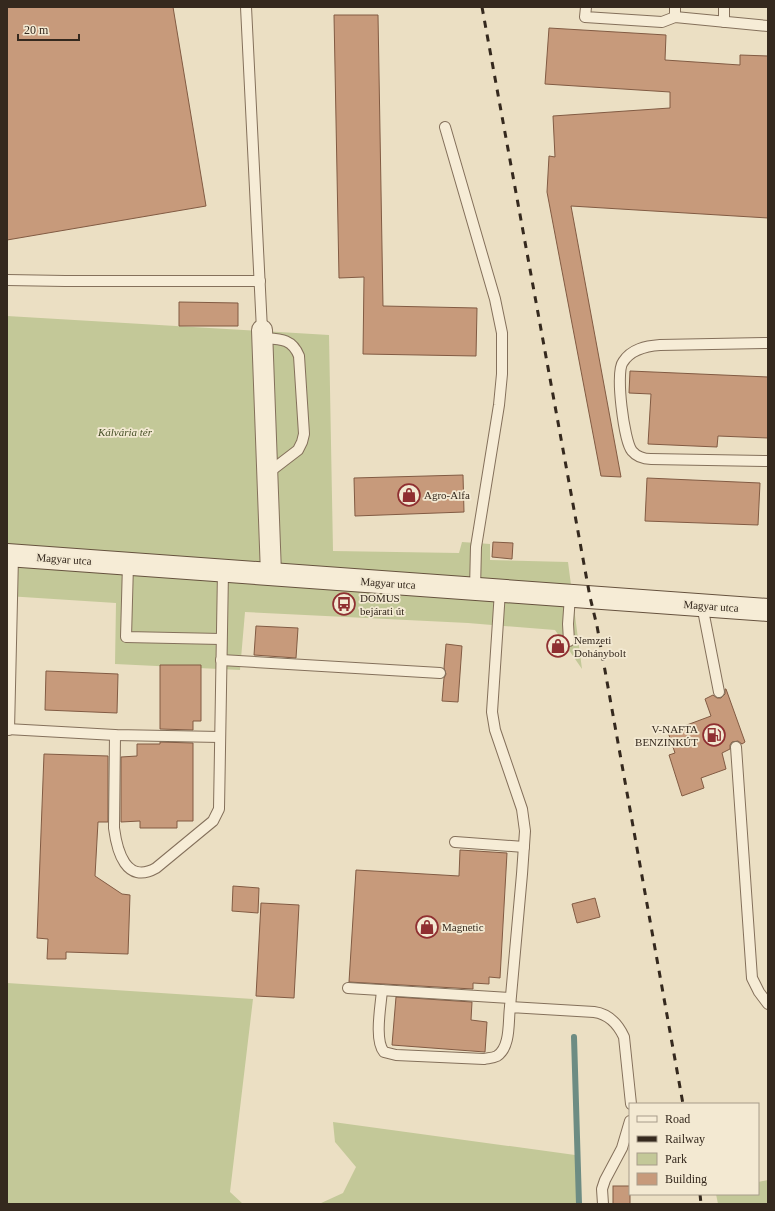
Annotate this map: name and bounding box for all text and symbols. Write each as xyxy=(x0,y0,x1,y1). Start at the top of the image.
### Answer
scale bar xyxy=(18,16,79,42)
text: 20 m xyxy=(24,23,49,37)
park label: Kálvária tér xyxy=(97,426,153,438)
shop icon: Agro-Alfa xyxy=(396,482,422,508)
place label: Agro-Alfa xyxy=(424,489,470,501)
street label: Magyar utca xyxy=(36,551,92,567)
street label: Magyar utca xyxy=(360,575,416,591)
bus stop icon: DOMUS bejárati út xyxy=(331,591,357,617)
place label: DOMUS bejárati út xyxy=(360,592,404,617)
street label: Magyar utca xyxy=(683,598,739,614)
shop icon: Nemzeti Dohánybolt xyxy=(545,633,571,659)
place label: Nemzeti Dohánybolt xyxy=(574,634,626,659)
fuel station icon: V-NAFTA BENZINKÚT xyxy=(701,722,727,748)
place label: V-NAFTA BENZINKÚT xyxy=(635,723,698,748)
shop icon: Magnetic xyxy=(414,914,440,940)
place label: Magnetic xyxy=(442,921,484,933)
legend xyxy=(629,1103,759,1195)
text: Road xyxy=(665,1112,690,1126)
text: Railway xyxy=(665,1132,705,1146)
text: Park xyxy=(665,1152,687,1166)
text: Building xyxy=(665,1172,707,1186)

